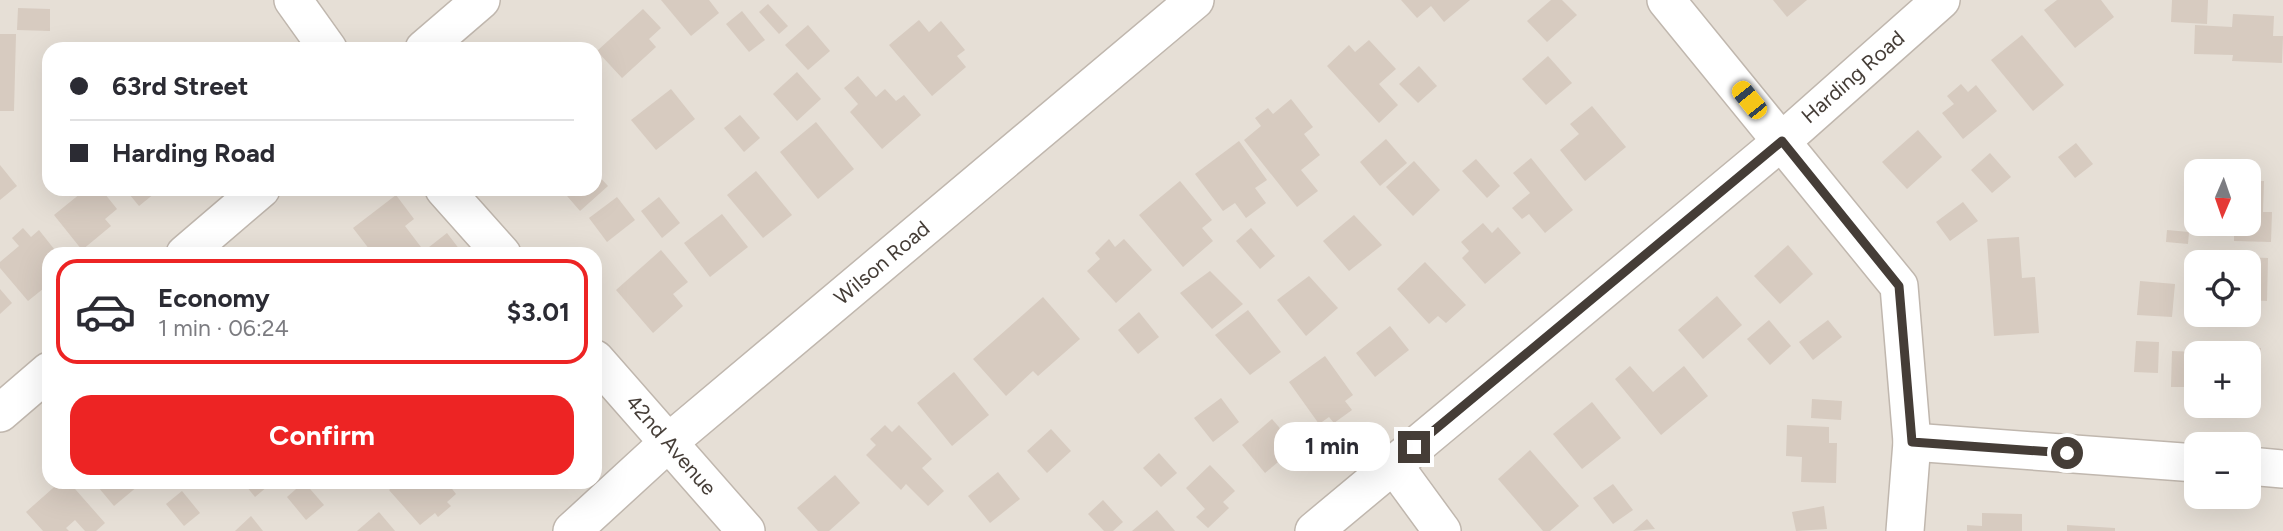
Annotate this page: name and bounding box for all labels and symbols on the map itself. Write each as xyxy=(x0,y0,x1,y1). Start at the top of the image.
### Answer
street label: Harding Road xyxy=(1796,25,1909,128)
car xyxy=(1728,77,1771,123)
north arrow xyxy=(2184,159,2261,236)
street label: Wilson Road xyxy=(829,215,934,310)
street label: 42nd Avenue xyxy=(621,389,722,500)
callout: 1 min xyxy=(1274,422,1390,472)
route end xyxy=(1398,431,1430,463)
route start xyxy=(2051,437,2083,469)

